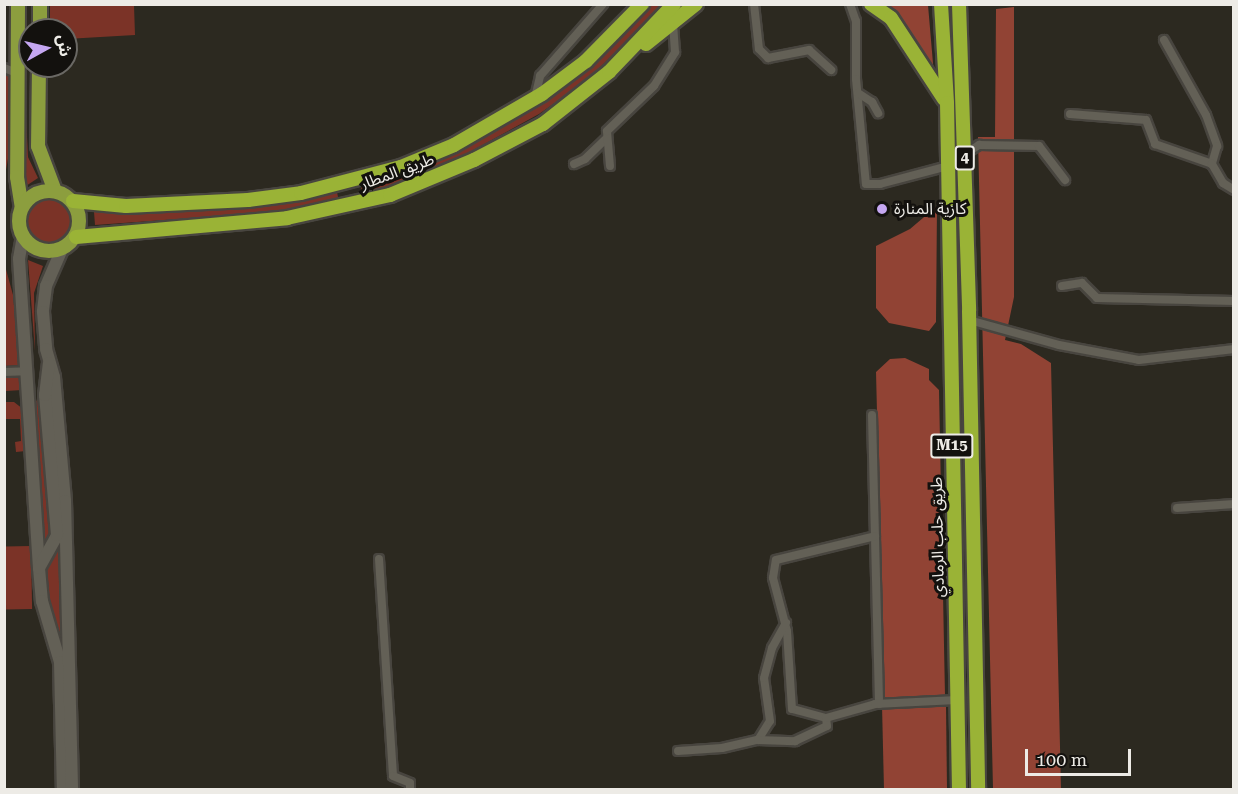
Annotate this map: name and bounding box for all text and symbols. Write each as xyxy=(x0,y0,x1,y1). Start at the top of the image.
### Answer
north arrow xyxy=(18,18,78,78)
text: ش xyxy=(53,34,75,58)
road number: 4 xyxy=(954,146,976,170)
street label: طريق المطار xyxy=(357,150,437,194)
place label: كازية المنارة xyxy=(894,199,966,219)
marker: كازية المنارة xyxy=(875,202,889,216)
road number: M15 xyxy=(930,434,974,458)
street label: طريق حلب الرمادي xyxy=(927,476,949,598)
scale bar xyxy=(1028,737,1134,775)
text: 100 m xyxy=(1036,749,1087,770)

